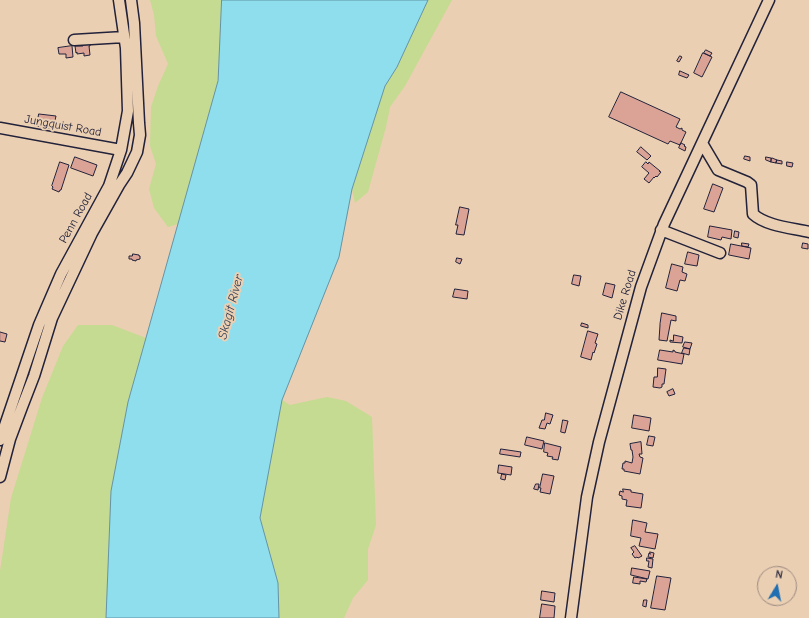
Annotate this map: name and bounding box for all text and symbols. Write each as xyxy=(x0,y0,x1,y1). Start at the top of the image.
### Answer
street label: Jungquist Road xyxy=(23,112,103,140)
street label: Penn Road xyxy=(56,190,96,246)
street label: Dike Road xyxy=(611,268,639,322)
water label: Skagit River xyxy=(215,273,247,341)
north arrow xyxy=(757,566,797,606)
text: N xyxy=(774,568,784,582)

